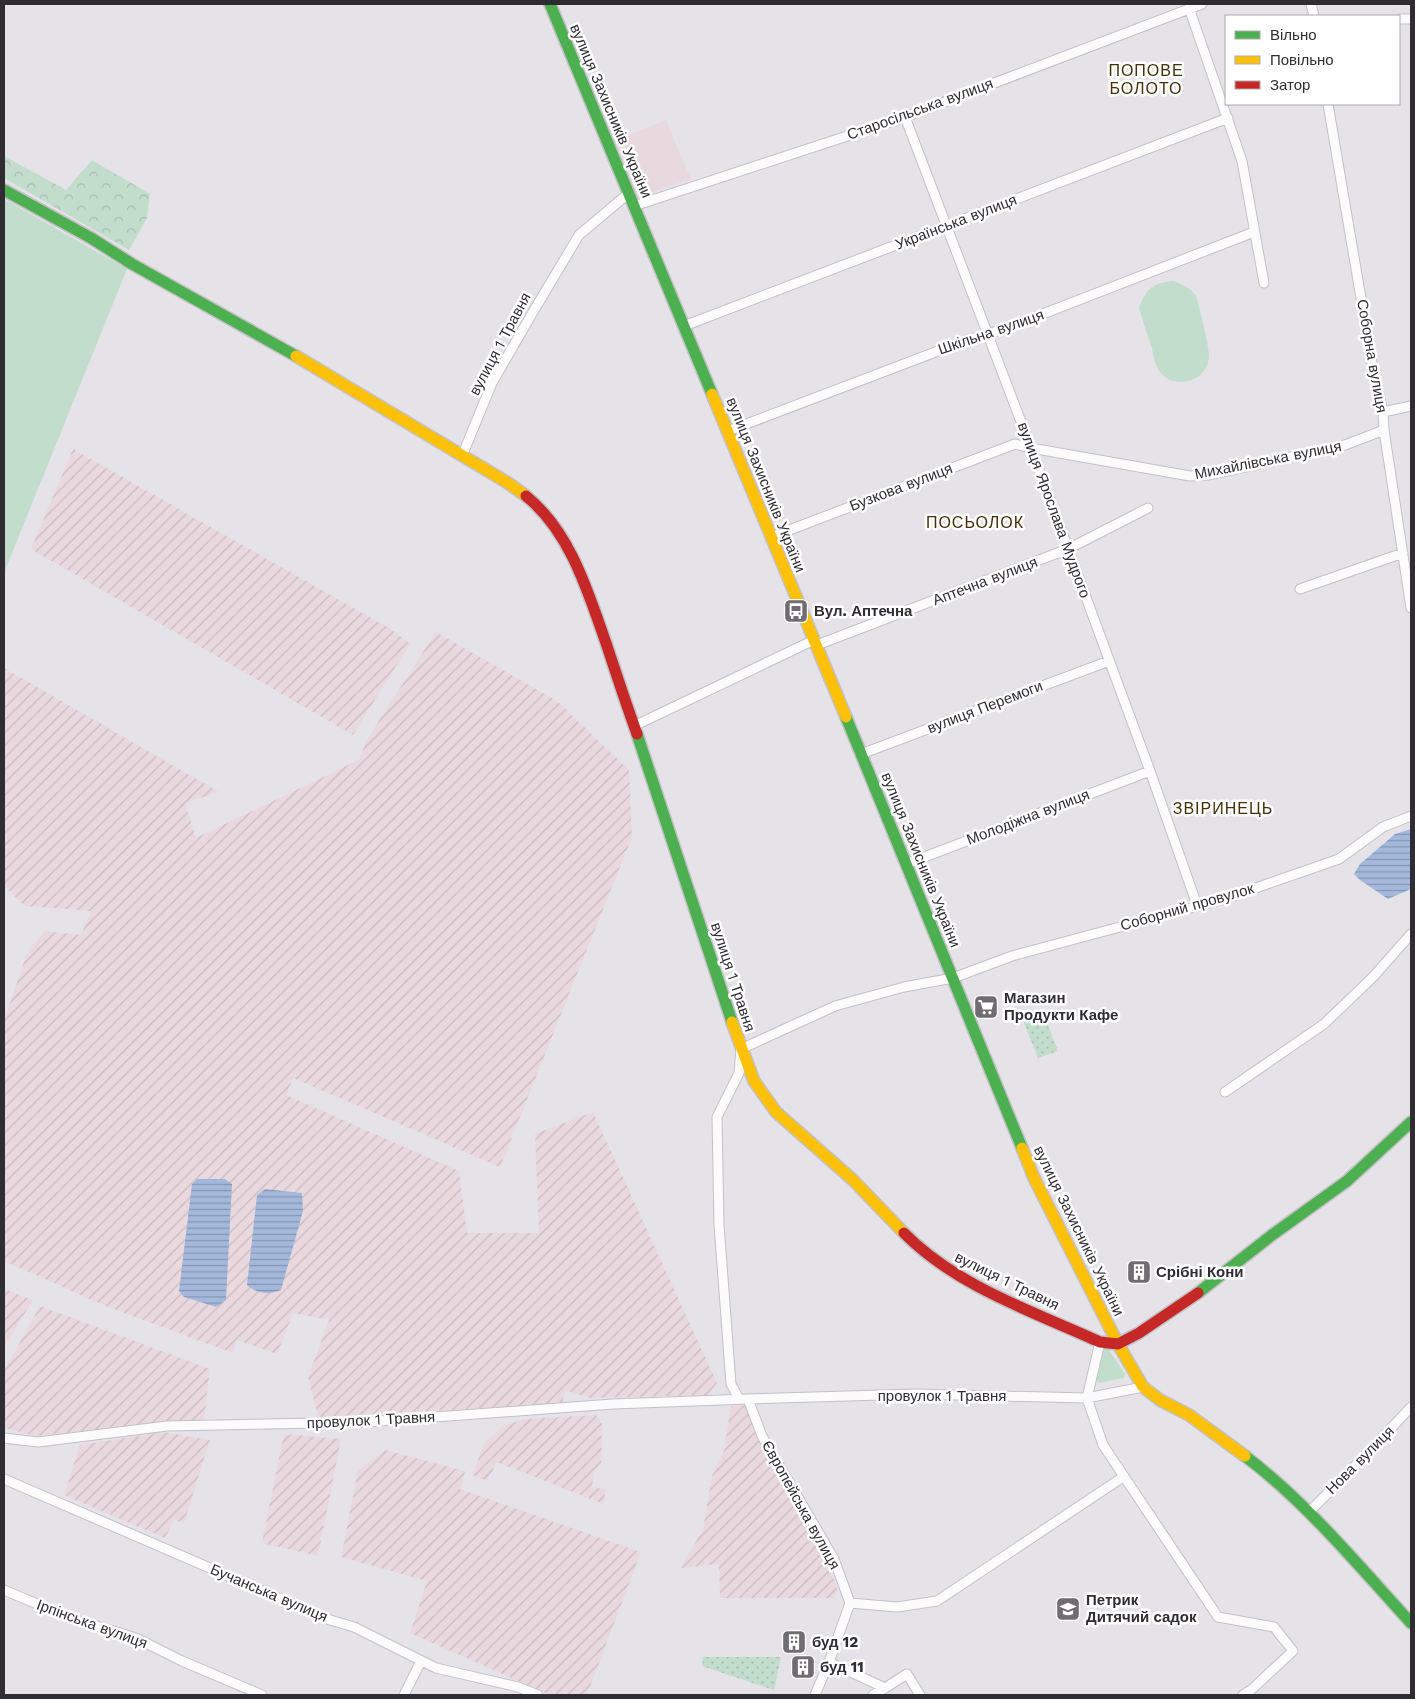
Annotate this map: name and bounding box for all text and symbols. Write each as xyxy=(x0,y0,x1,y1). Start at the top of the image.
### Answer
legend xyxy=(1225,15,1400,105)
street label: вулиця Захисників України xyxy=(566,21,656,201)
text: Вільно xyxy=(1270,26,1317,44)
text: Повільно xyxy=(1270,51,1334,69)
district label: ПОПОВЕ БОЛОТО xyxy=(1108,61,1184,98)
street label: Старосільська вулиця xyxy=(844,74,996,144)
text: Затор xyxy=(1270,76,1310,94)
street label: Українська вулиця xyxy=(893,191,1019,253)
street label: вулиця 1 Травня xyxy=(465,290,535,398)
street label: Соборна вулиця xyxy=(1353,298,1391,414)
street label: Шкільна вулиця xyxy=(936,305,1046,359)
street label: вулиця Захисників України xyxy=(723,395,809,575)
street label: вулиця Ярослава Мудрого xyxy=(1014,420,1094,600)
street label: Михайлівська вулиця xyxy=(1193,437,1343,483)
street label: Бузкова вулиця xyxy=(847,459,955,515)
district label: ПОСЬОЛОК xyxy=(926,513,1024,532)
street label: Аптечна вулиця xyxy=(930,553,1040,609)
bus stop icon: Вул. Аптечна xyxy=(783,598,809,624)
place label: Вул. Аптечна xyxy=(814,602,913,620)
street label: вулиця Перемоги xyxy=(925,677,1045,737)
street label: вулиця Захисників України xyxy=(878,770,964,950)
street label: Молодіжна вулиця xyxy=(964,785,1092,849)
district label: ЗВІРИНЕЦЬ xyxy=(1173,799,1273,818)
street label: Соборний провулок xyxy=(1118,879,1256,935)
street label: вулиця 1 Травня xyxy=(707,920,759,1034)
place label: Магазин Продукти Кафе xyxy=(1004,989,1118,1024)
supermarket icon: Магазин Продукти Кафе xyxy=(973,994,999,1020)
street label: вулиця Захисників України xyxy=(1030,1143,1128,1319)
street label: вулиця 1 Травня xyxy=(952,1248,1062,1314)
building icon: Срібні Кони xyxy=(1126,1259,1152,1285)
place label: Срібні Кони xyxy=(1156,1263,1244,1281)
street label: провулок 1 Травня xyxy=(878,1387,1006,1405)
street label: провулок 1 Травня xyxy=(306,1408,436,1432)
street label: Нова вулиця xyxy=(1322,1422,1398,1498)
street label: Європейська вулиця xyxy=(758,1437,844,1573)
street label: Бучанська вулиця xyxy=(208,1560,330,1626)
place label: Петрик Дитячий садок xyxy=(1086,1591,1197,1626)
street label: Ірпінська вулиця xyxy=(34,1596,150,1652)
school or university icon: Петрик Дитячий садок xyxy=(1055,1596,1081,1622)
building icon: буд 12 xyxy=(781,1629,807,1655)
place label: буд 12 xyxy=(812,1633,858,1651)
building icon: буд 11 xyxy=(790,1654,816,1680)
place label: буд 11 xyxy=(820,1658,864,1676)

